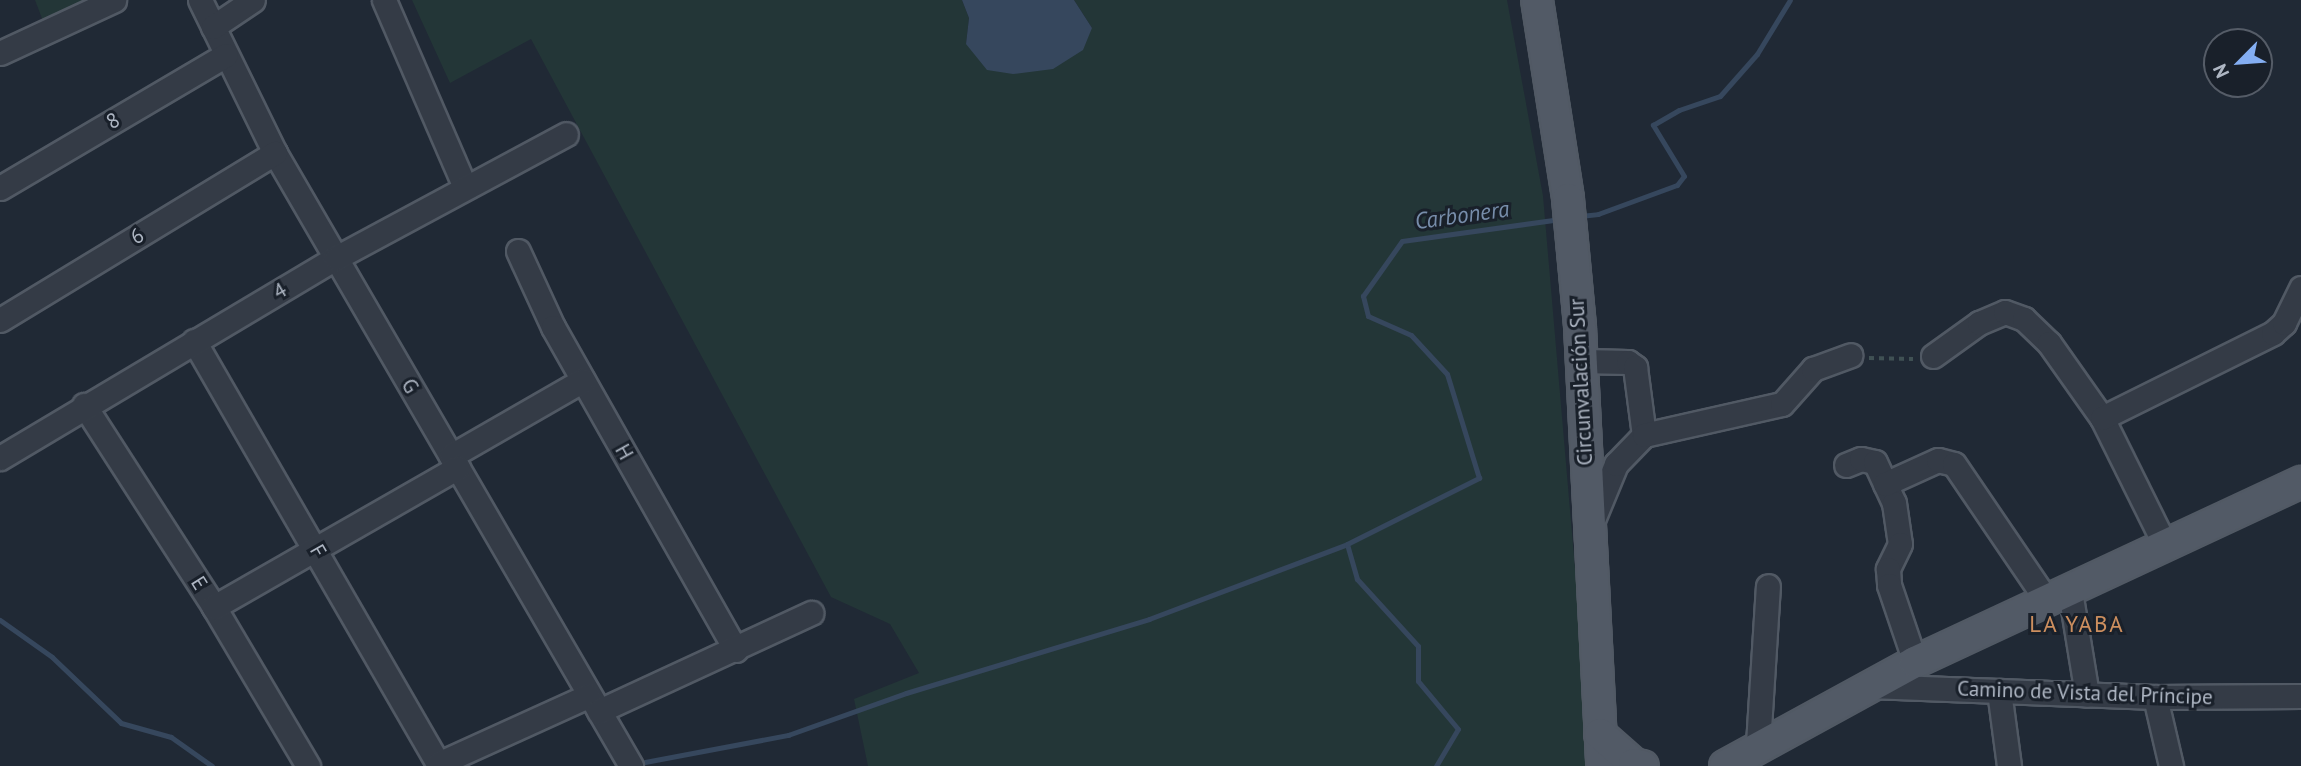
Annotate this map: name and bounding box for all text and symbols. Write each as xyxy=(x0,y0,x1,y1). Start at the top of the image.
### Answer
north arrow xyxy=(2203,28,2273,98)
text: N xyxy=(2207,60,2234,82)
street label: 8 xyxy=(102,107,124,135)
water label: Carbonera xyxy=(1413,195,1511,235)
street label: 6 xyxy=(126,222,148,250)
street label: 4 xyxy=(269,277,291,305)
street label: Circunvalación Sur xyxy=(1564,298,1598,466)
street label: G xyxy=(396,374,424,398)
street label: H xyxy=(610,440,638,464)
street label: F xyxy=(304,540,332,562)
street label: E xyxy=(185,572,213,594)
district label: LA YABA xyxy=(2029,610,2125,638)
street label: Camino de Vista del Príncipe xyxy=(1956,676,2214,710)

